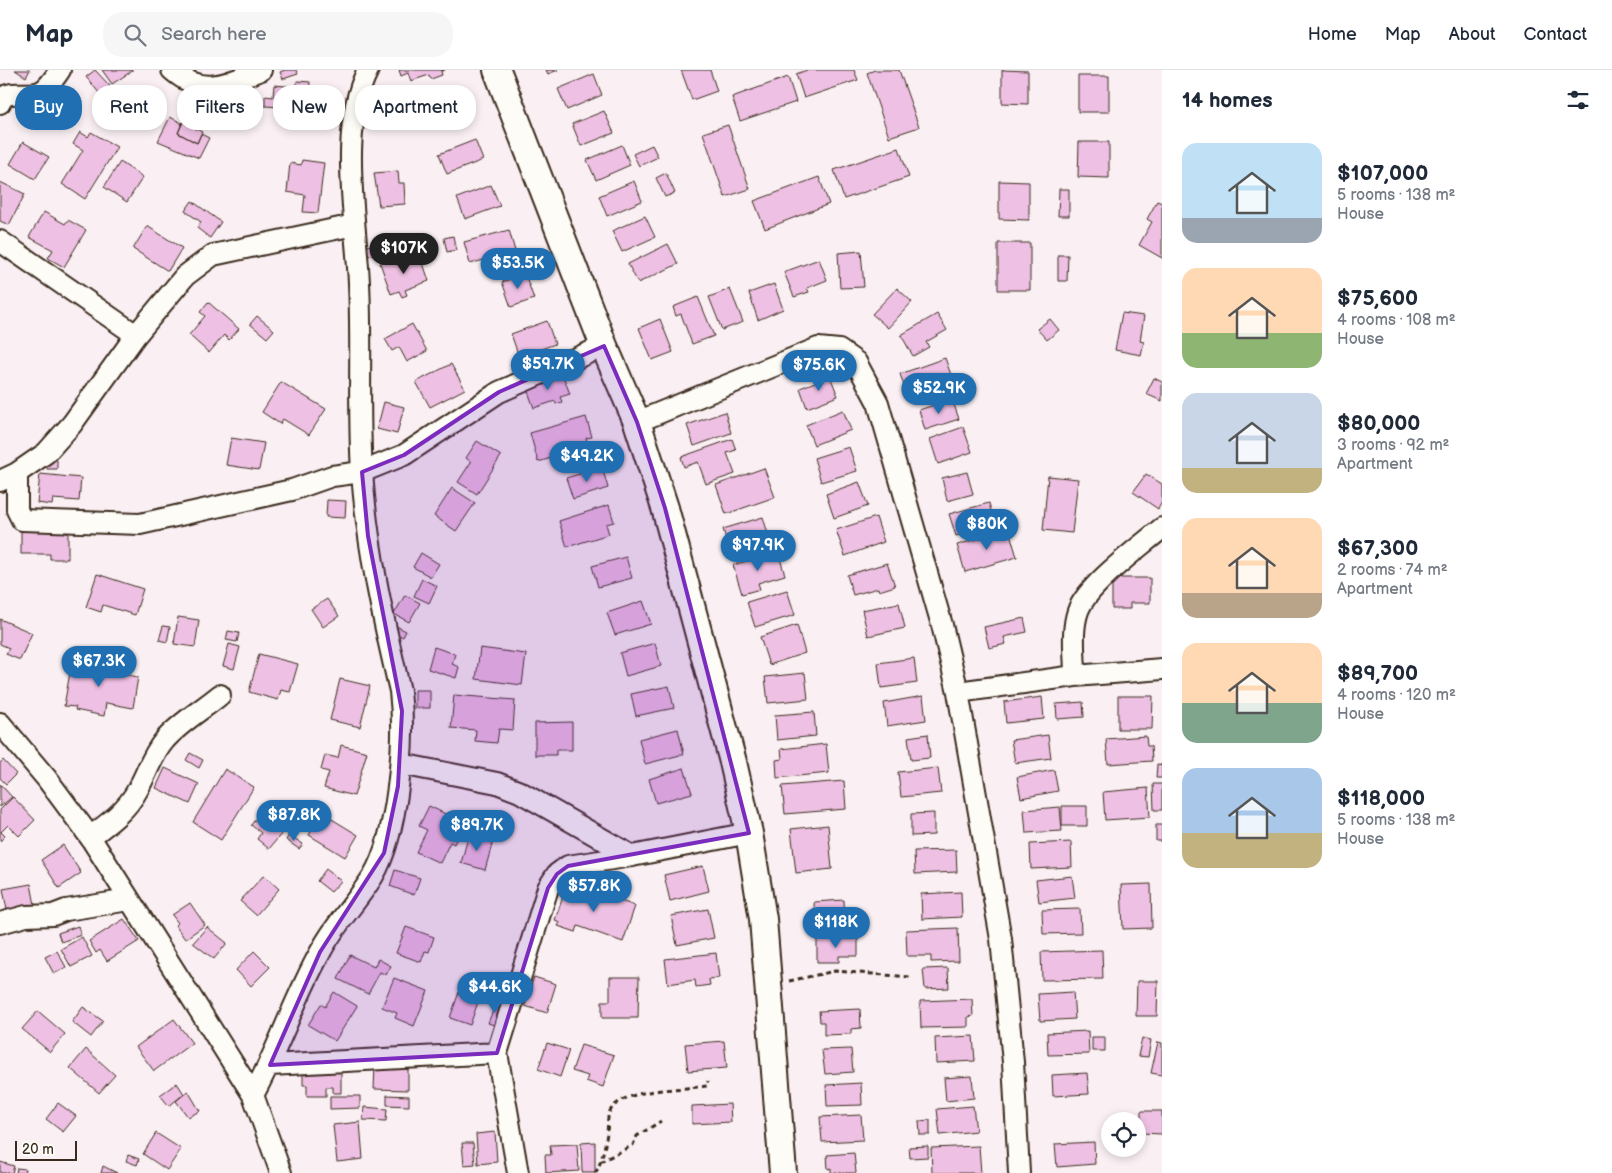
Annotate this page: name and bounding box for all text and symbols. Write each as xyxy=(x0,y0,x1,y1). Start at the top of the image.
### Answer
search box xyxy=(103,12,453,57)
text: Map xyxy=(25,20,73,49)
icon: search xyxy=(121,21,149,49)
text: Search here xyxy=(161,23,267,46)
text: Home xyxy=(1308,24,1357,45)
text: Map xyxy=(1385,24,1421,45)
text: About xyxy=(1449,24,1496,45)
text: Contact xyxy=(1524,24,1587,45)
chip: Buy xyxy=(15,85,82,130)
chip: Rent xyxy=(92,85,167,130)
chip: Filters xyxy=(177,85,263,130)
chip: New xyxy=(273,85,345,130)
chip: Apartment xyxy=(355,85,476,130)
icon: filters xyxy=(1564,86,1592,114)
text: 14 homes xyxy=(1182,88,1273,113)
text: $107,000 xyxy=(1337,161,1428,186)
icon: home xyxy=(1222,163,1282,223)
text: 5 rooms · 138 m² xyxy=(1337,186,1456,205)
text: House xyxy=(1337,205,1384,224)
pin: $107K xyxy=(369,232,439,275)
text: $107K xyxy=(381,239,427,258)
pin: $53.5K xyxy=(477,248,559,290)
text: $53.5K xyxy=(492,254,544,273)
text: $75,600 xyxy=(1337,286,1418,311)
icon: home xyxy=(1222,288,1282,348)
text: 4 rooms · 108 m² xyxy=(1337,311,1456,330)
text: House xyxy=(1337,330,1384,349)
pin: $59.7K xyxy=(507,348,589,391)
pin: $75.6K xyxy=(778,350,860,392)
text: $59.7K xyxy=(522,355,574,374)
text: $75.6K xyxy=(793,356,845,375)
pin: $52.9K xyxy=(898,372,980,415)
text: $52.9K xyxy=(912,379,966,398)
text: $80,000 xyxy=(1337,411,1420,436)
icon: home xyxy=(1222,413,1282,473)
text: 3 rooms · 92 m² xyxy=(1337,436,1450,455)
pin: $49.2K xyxy=(546,440,628,483)
text: $49.2K xyxy=(560,447,614,466)
text: Apartment xyxy=(1337,455,1413,474)
pin: $80K xyxy=(957,508,1017,551)
text: $80K xyxy=(966,515,1008,534)
pin: $97.9K xyxy=(717,530,799,572)
text: $97.9K xyxy=(732,536,784,555)
text: $67,300 xyxy=(1337,536,1418,561)
icon: home xyxy=(1222,538,1282,598)
text: 2 rooms · 74 m² xyxy=(1337,561,1448,580)
text: Apartment xyxy=(1337,580,1413,599)
pin: $67.3K xyxy=(58,646,140,688)
text: $67.3K xyxy=(73,652,125,671)
text: $89,700 xyxy=(1337,661,1418,686)
icon: home xyxy=(1222,663,1282,723)
text: 4 rooms · 120 m² xyxy=(1337,686,1456,705)
text: House xyxy=(1337,705,1384,724)
text: $118,000 xyxy=(1337,786,1425,811)
icon: home xyxy=(1222,788,1282,848)
pin: $87.8K xyxy=(253,800,335,842)
text: $87.8K xyxy=(267,806,321,825)
pin: $89.7K xyxy=(436,810,518,852)
text: 5 rooms · 138 m² xyxy=(1337,811,1456,830)
text: $89.7K xyxy=(451,816,503,835)
text: House xyxy=(1337,830,1384,849)
pin: $57.8K xyxy=(553,870,635,913)
text: $57.8K xyxy=(568,877,620,896)
pin: $118K xyxy=(801,906,871,949)
text: $118K xyxy=(814,913,858,932)
pin: $44.6K xyxy=(454,972,536,1014)
text: $44.6K xyxy=(468,978,522,997)
map controls xyxy=(1101,1112,1146,1157)
button: locate xyxy=(1101,1112,1146,1157)
scale bar xyxy=(15,1138,78,1161)
text: 20 m xyxy=(22,1141,54,1158)

